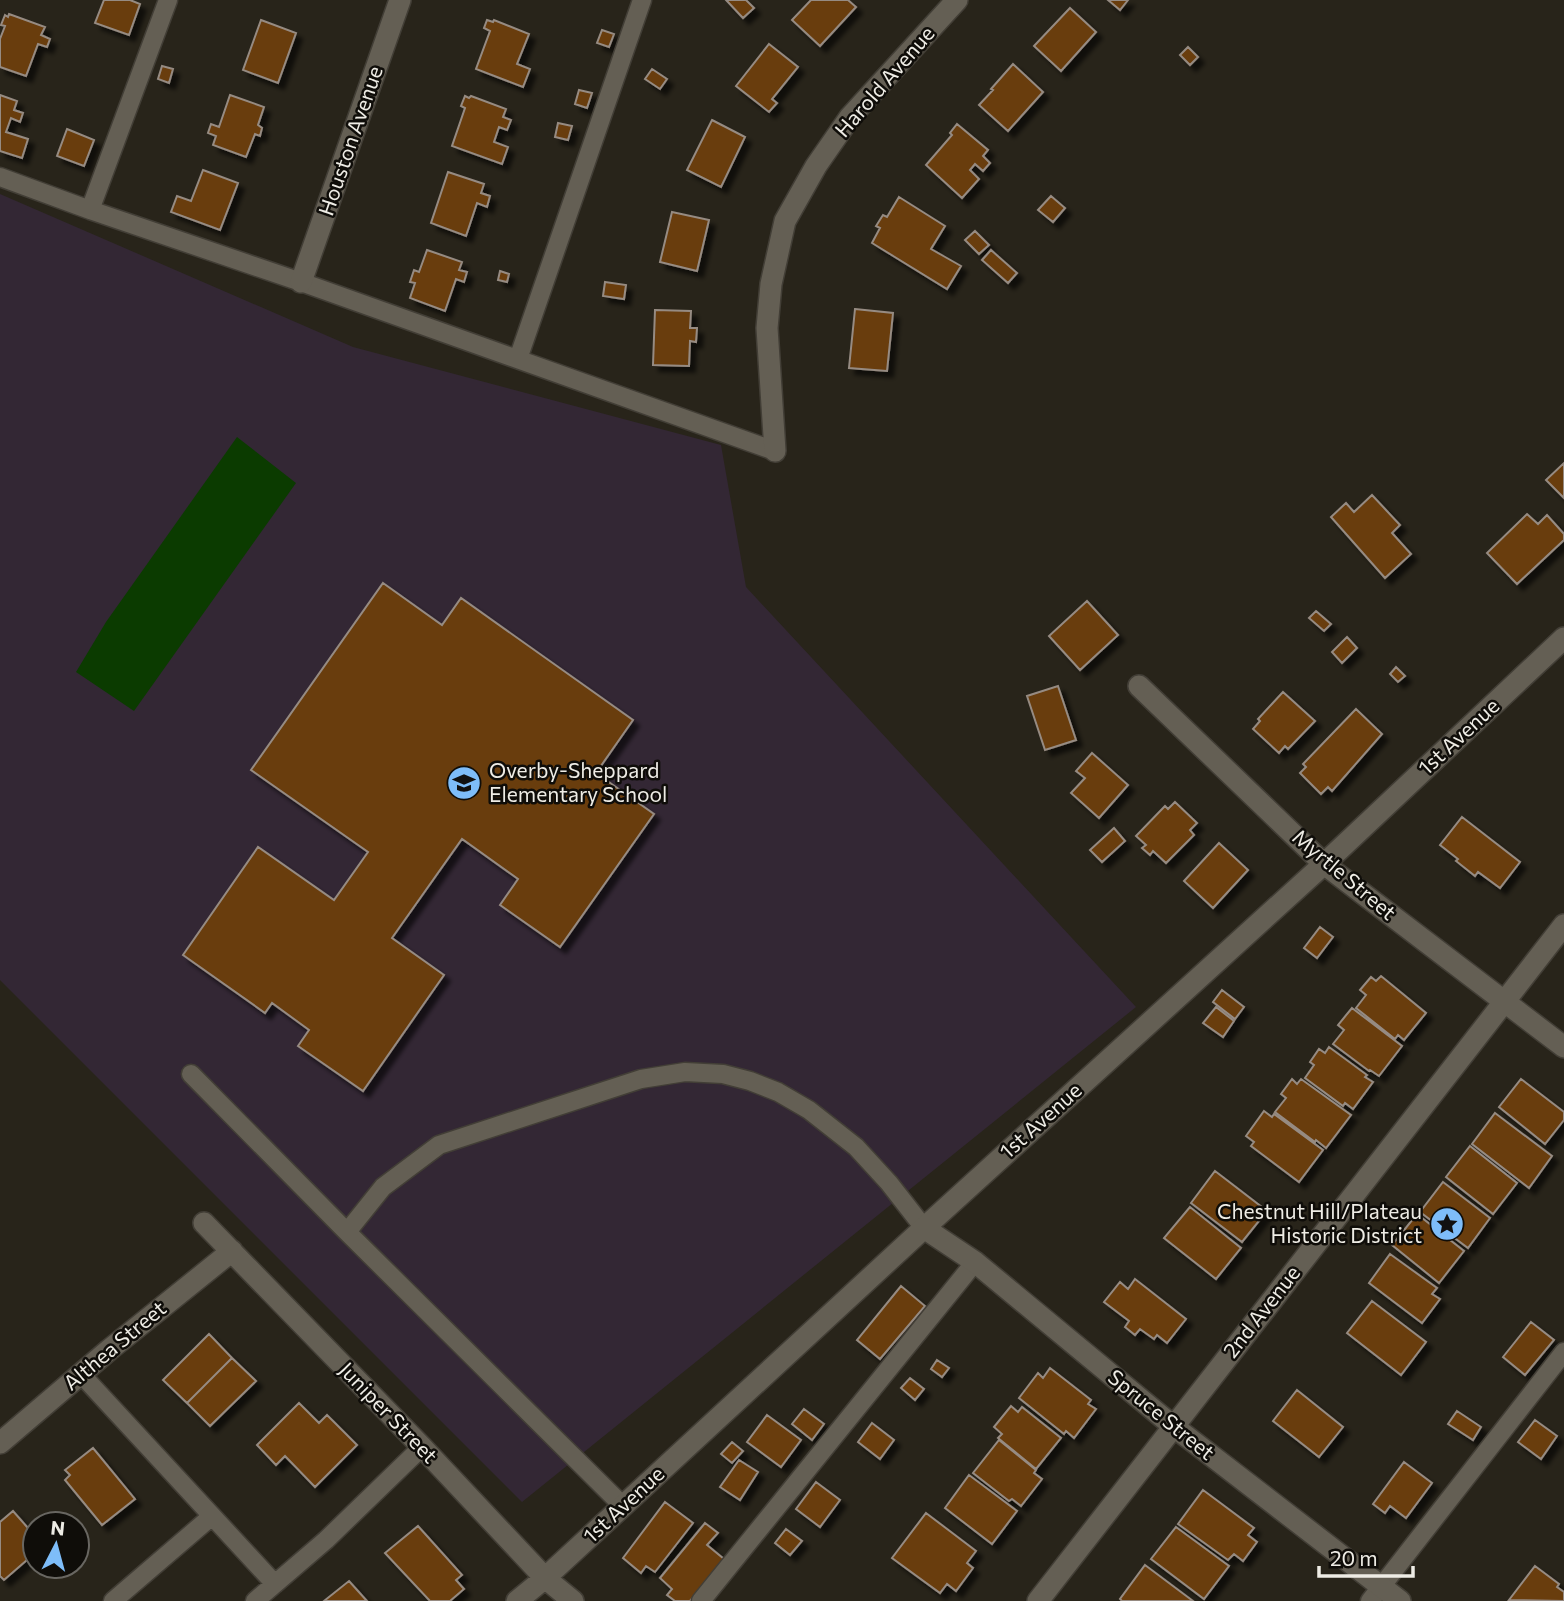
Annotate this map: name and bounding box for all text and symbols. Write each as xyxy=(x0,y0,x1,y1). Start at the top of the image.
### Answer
street label: Harold Avenue xyxy=(829,20,939,142)
street label: Houston Avenue xyxy=(312,62,387,219)
street label: 1st Avenue xyxy=(1412,692,1503,780)
place label: Overby-Sheppard Elementary School xyxy=(489,757,667,806)
school or university icon: Overby-Sheppard Elementary School xyxy=(445,764,483,802)
street label: Myrtle Street xyxy=(1288,823,1402,924)
street label: 1st Avenue xyxy=(994,1077,1086,1163)
place label: Chestnut Hill/Plateau Historic District xyxy=(1217,1198,1422,1247)
place icon: Chestnut Hill/Plateau Historic District xyxy=(1428,1205,1466,1243)
street label: 2nd Avenue xyxy=(1217,1260,1304,1362)
street label: Althea Street xyxy=(58,1295,170,1395)
street label: Juniper Street xyxy=(335,1356,443,1468)
street label: Spruce Street xyxy=(1104,1363,1220,1464)
street label: 1st Avenue xyxy=(577,1460,668,1548)
north arrow xyxy=(21,1510,91,1580)
text: N xyxy=(50,1515,66,1540)
scale bar xyxy=(1319,1534,1414,1578)
text: 20 m xyxy=(1330,1545,1378,1570)

